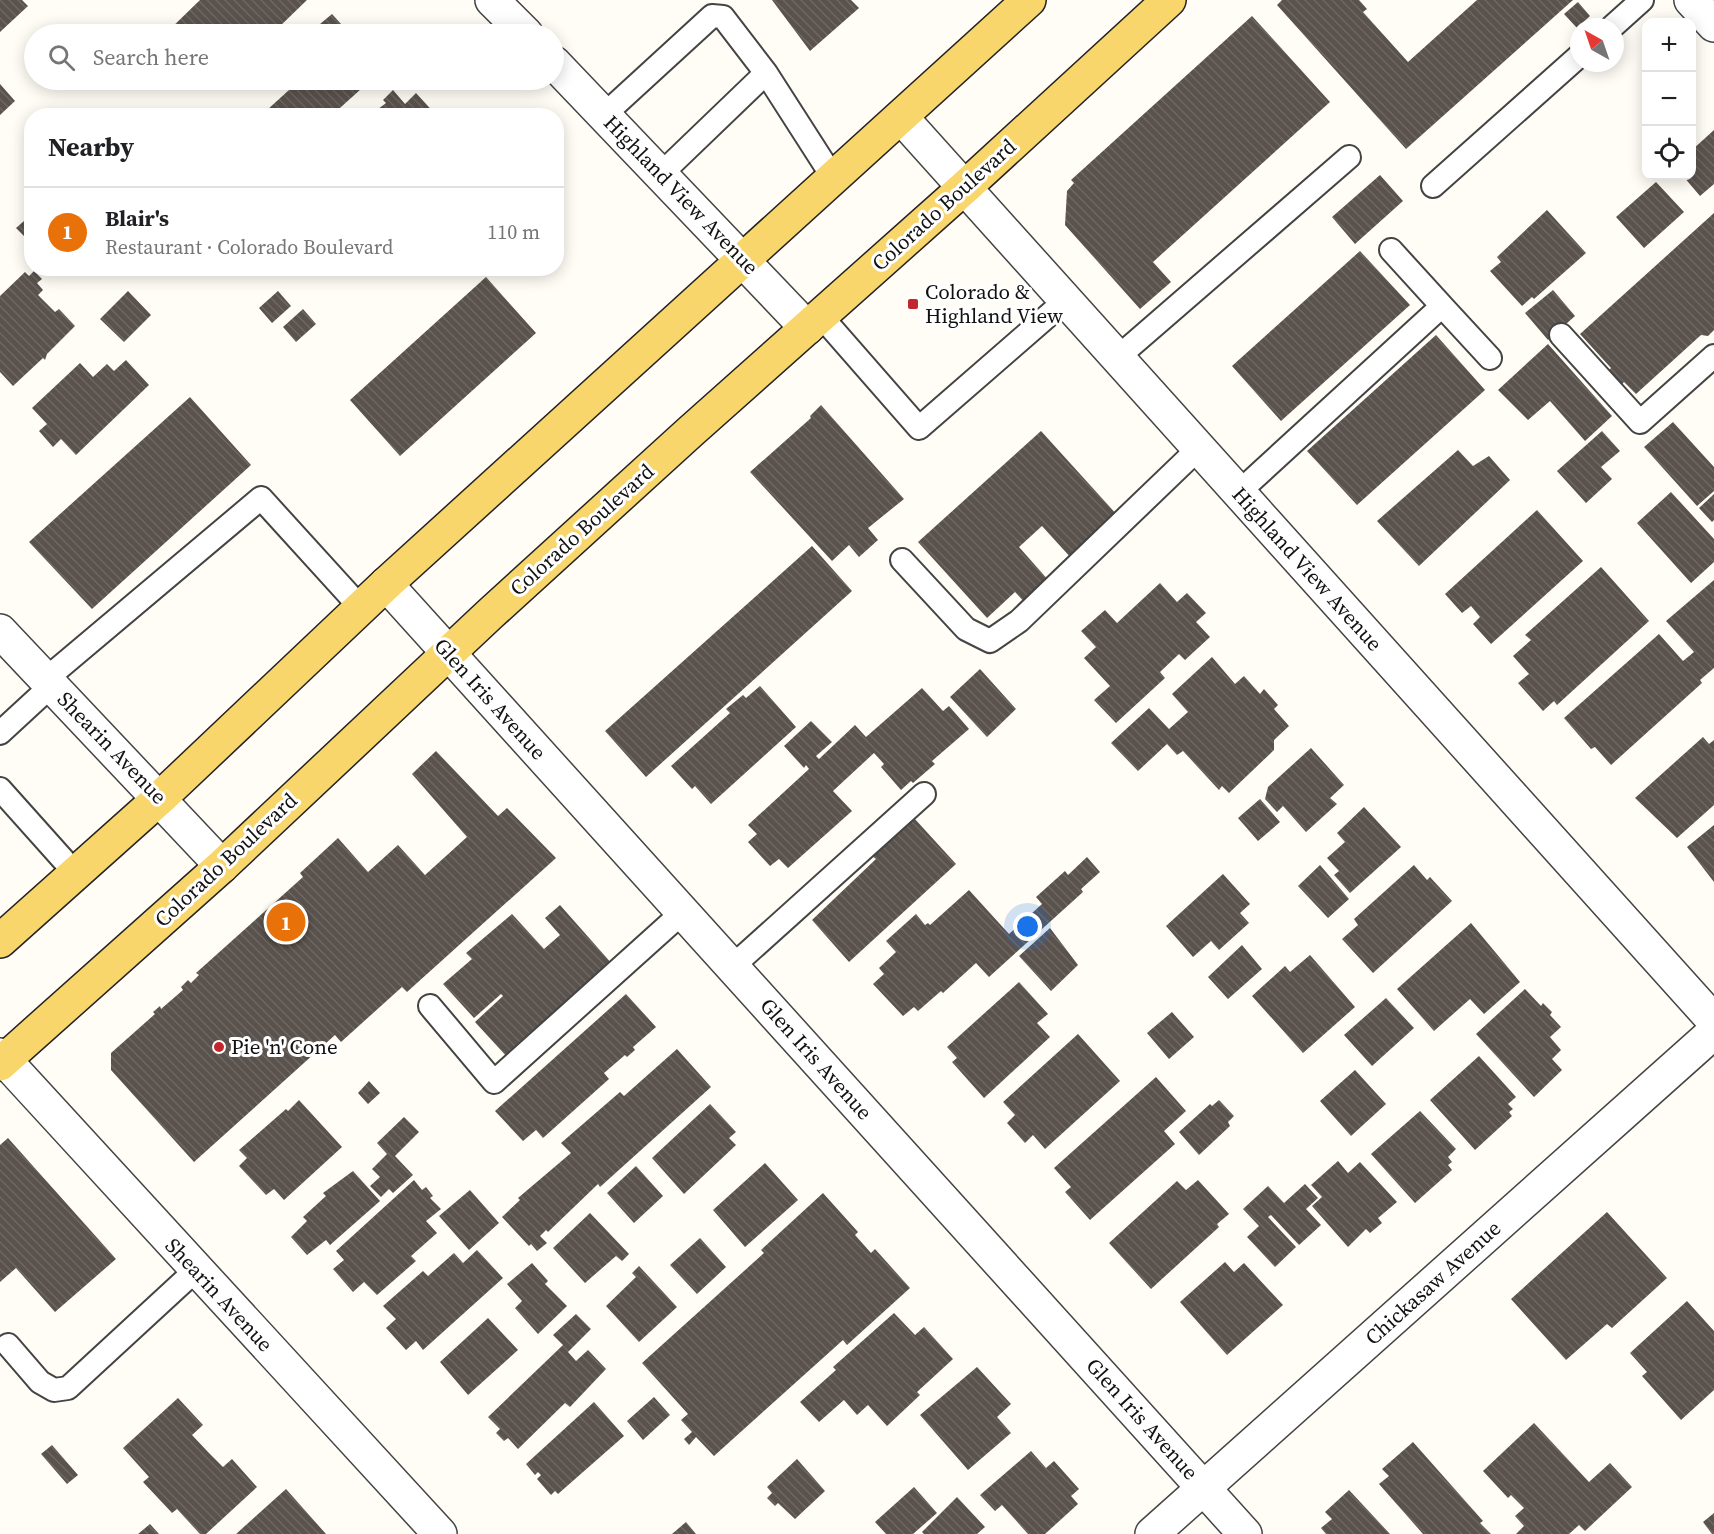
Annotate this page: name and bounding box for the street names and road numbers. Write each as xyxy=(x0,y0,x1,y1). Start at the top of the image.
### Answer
street label: Highland View Avenue xyxy=(597,108,765,281)
street label: Colorado Boulevard xyxy=(865,132,1022,277)
street label: Colorado Boulevard xyxy=(503,457,660,602)
street label: Highland View Avenue xyxy=(1226,480,1389,657)
street label: Glen Iris Avenue xyxy=(428,631,553,766)
street label: Shearin Avenue xyxy=(51,685,173,810)
street label: Colorado Boulevard xyxy=(148,786,303,933)
street label: Glen Iris Avenue xyxy=(754,991,879,1126)
street label: Chickasaw Avenue xyxy=(1358,1214,1507,1351)
street label: Shearin Avenue xyxy=(159,1231,280,1358)
street label: Glen Iris Avenue xyxy=(1080,1351,1205,1486)

